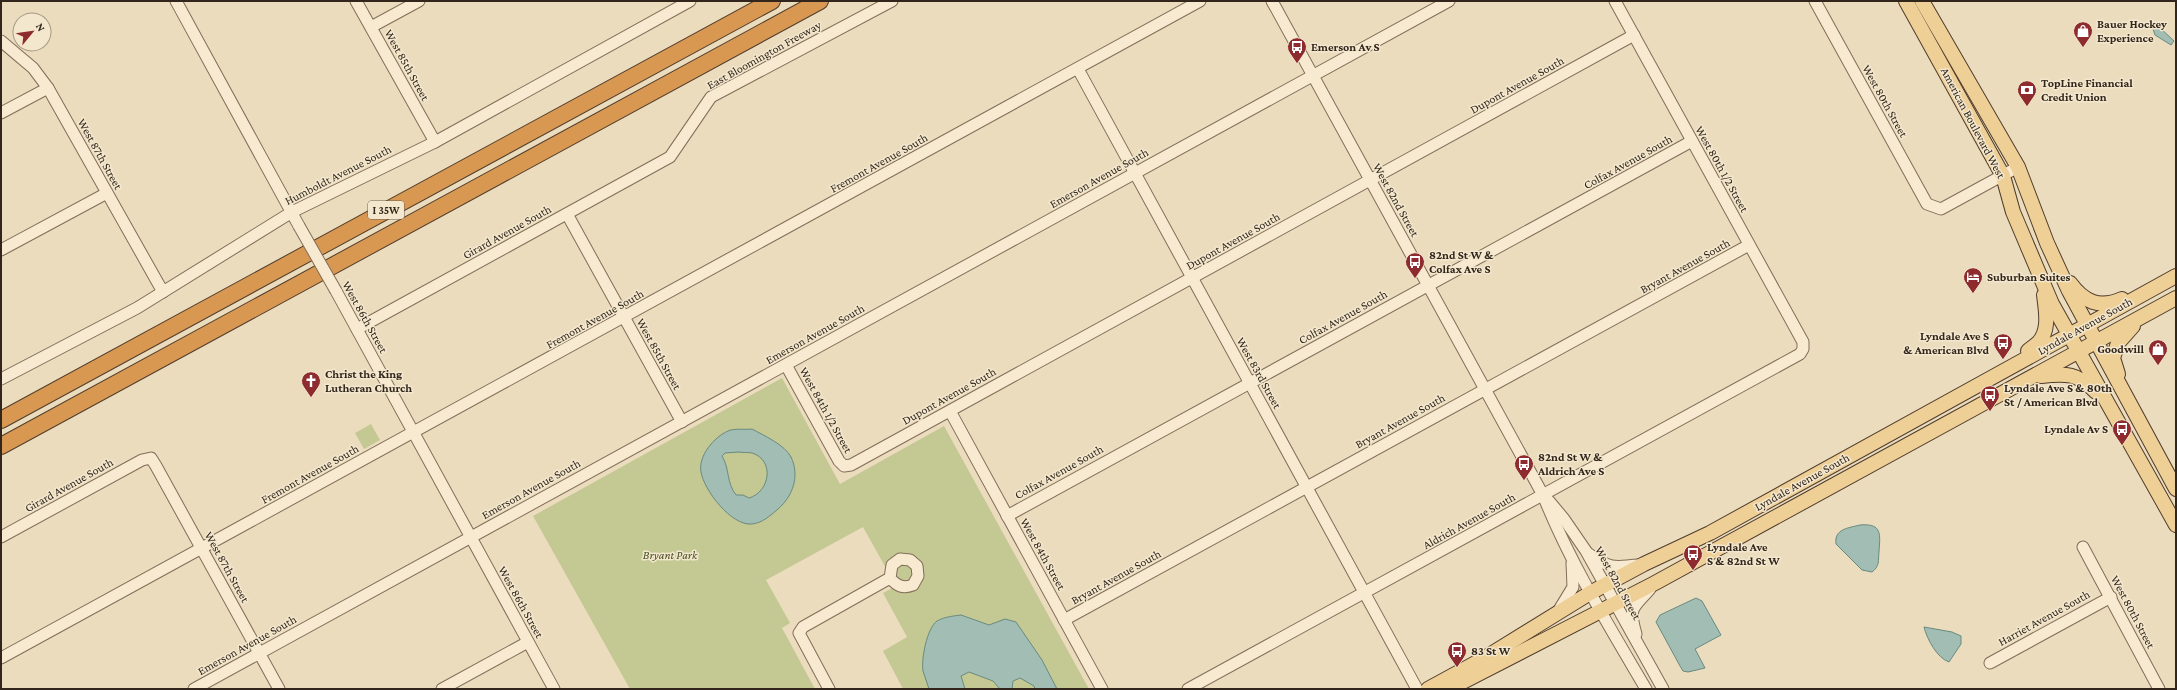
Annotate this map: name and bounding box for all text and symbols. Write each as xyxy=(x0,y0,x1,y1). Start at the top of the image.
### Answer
north arrow xyxy=(12,12,52,52)
place label: Bauer Hockey Experience xyxy=(2097,17,2167,45)
street label: East Bloomington Freeway xyxy=(704,18,824,92)
shop icon: Bauer Hockey Experience xyxy=(2072,20,2094,48)
text: N xyxy=(34,21,48,34)
street label: West 85th Street xyxy=(382,27,433,104)
bus stop icon: Emerson Av S xyxy=(1286,36,1308,64)
place label: Emerson Av S xyxy=(1311,40,1380,54)
street label: Dupont Avenue South xyxy=(1468,53,1567,117)
street label: West 80th Street xyxy=(1859,62,1911,141)
street label: American Boulevard West xyxy=(1938,65,2009,182)
place label: TopLine Financial Credit Union xyxy=(2041,76,2133,104)
bank icon: TopLine Financial Credit Union xyxy=(2016,79,2038,107)
street label: West 87th Street xyxy=(75,116,126,193)
street label: West 80th 1/2 Street xyxy=(1692,123,1752,215)
street label: Fremont Avenue South xyxy=(828,130,931,196)
street label: Colfax Avenue South xyxy=(1581,132,1675,192)
street label: Humboldt Avenue South xyxy=(282,142,394,208)
street label: Emerson Avenue South xyxy=(1047,145,1151,211)
street label: West 82nd Street xyxy=(1370,161,1422,240)
road number: I 35W xyxy=(368,201,404,219)
street label: Girard Avenue South xyxy=(460,202,554,262)
street label: Dupont Avenue South xyxy=(1184,209,1283,273)
street label: Bryant Avenue South xyxy=(1638,235,1733,296)
place label: 82nd St W & Colfax Ave S xyxy=(1429,248,1494,276)
bus stop icon: 82nd St W & Colfax Ave S xyxy=(1404,251,1426,279)
hotel icon: Suburban Suites xyxy=(1962,266,1984,294)
place label: Suburban Suites xyxy=(1987,270,2070,284)
street label: West 86th Street xyxy=(339,279,391,356)
street label: Fremont Avenue South xyxy=(544,286,647,352)
street label: Colfax Avenue South xyxy=(1296,287,1390,347)
street label: Lyndale Avenue South xyxy=(2035,294,2135,358)
street label: Emerson Avenue South xyxy=(763,301,867,367)
street label: West 85th Street xyxy=(634,316,685,393)
place label: Lyndale Ave S & American Blvd xyxy=(1903,329,1989,357)
bus stop icon: Lyndale Ave S & American Blvd xyxy=(1992,332,2014,360)
street label: West 83rd Street xyxy=(1234,335,1285,412)
shop icon: Goodwill xyxy=(2147,338,2169,366)
place label: Goodwill xyxy=(2097,342,2145,356)
street label: Dupont Avenue South xyxy=(900,364,999,428)
street label: West 84th 1/2 Street xyxy=(797,365,856,456)
place label: Christ the King Lutheran Church xyxy=(325,367,412,395)
church icon: Christ the King Lutheran Church xyxy=(300,370,322,398)
place label: Lyndale Ave S & 80th St / American Blvd xyxy=(2004,381,2112,409)
bus stop icon: Lyndale Ave S & 80th St / American Blvd xyxy=(1979,384,2001,412)
street label: Bryant Avenue South xyxy=(1353,390,1448,451)
bus stop icon: Lyndale Av S xyxy=(2111,418,2133,446)
place label: Lyndale Av S xyxy=(2044,422,2108,436)
street label: Fremont Avenue South xyxy=(259,441,362,507)
street label: Colfax Avenue South xyxy=(1012,442,1106,502)
place label: 82nd St W & Aldrich Ave S xyxy=(1537,450,1604,478)
street label: Lyndale Avenue South xyxy=(1752,450,1852,514)
bus stop icon: 82nd St W & Aldrich Ave S xyxy=(1513,453,1535,481)
street label: Girard Avenue South xyxy=(22,455,116,515)
street label: Emerson Avenue South xyxy=(479,456,583,522)
street label: Aldrich Avenue South xyxy=(1420,490,1518,552)
street label: West 84th Street xyxy=(1017,516,1069,593)
street label: West 87th Street xyxy=(202,529,253,606)
place label: Lyndale Ave S & 82nd St W xyxy=(1707,540,1780,568)
bus stop icon: Lyndale Ave S & 82nd St W xyxy=(1682,543,1704,571)
street label: West 82nd Street xyxy=(1592,544,1644,623)
street label: Bryant Avenue South xyxy=(1069,546,1164,607)
park label: Bryant Park xyxy=(643,548,698,562)
street label: West 86th Street xyxy=(495,564,547,641)
street label: West 80th Street xyxy=(2108,573,2159,652)
street label: Harriet Avenue South xyxy=(1996,587,2093,649)
street label: Emerson Avenue South xyxy=(195,612,299,678)
bus stop icon: 83 St W xyxy=(1446,640,1468,668)
place label: 83 St W xyxy=(1471,644,1511,658)

